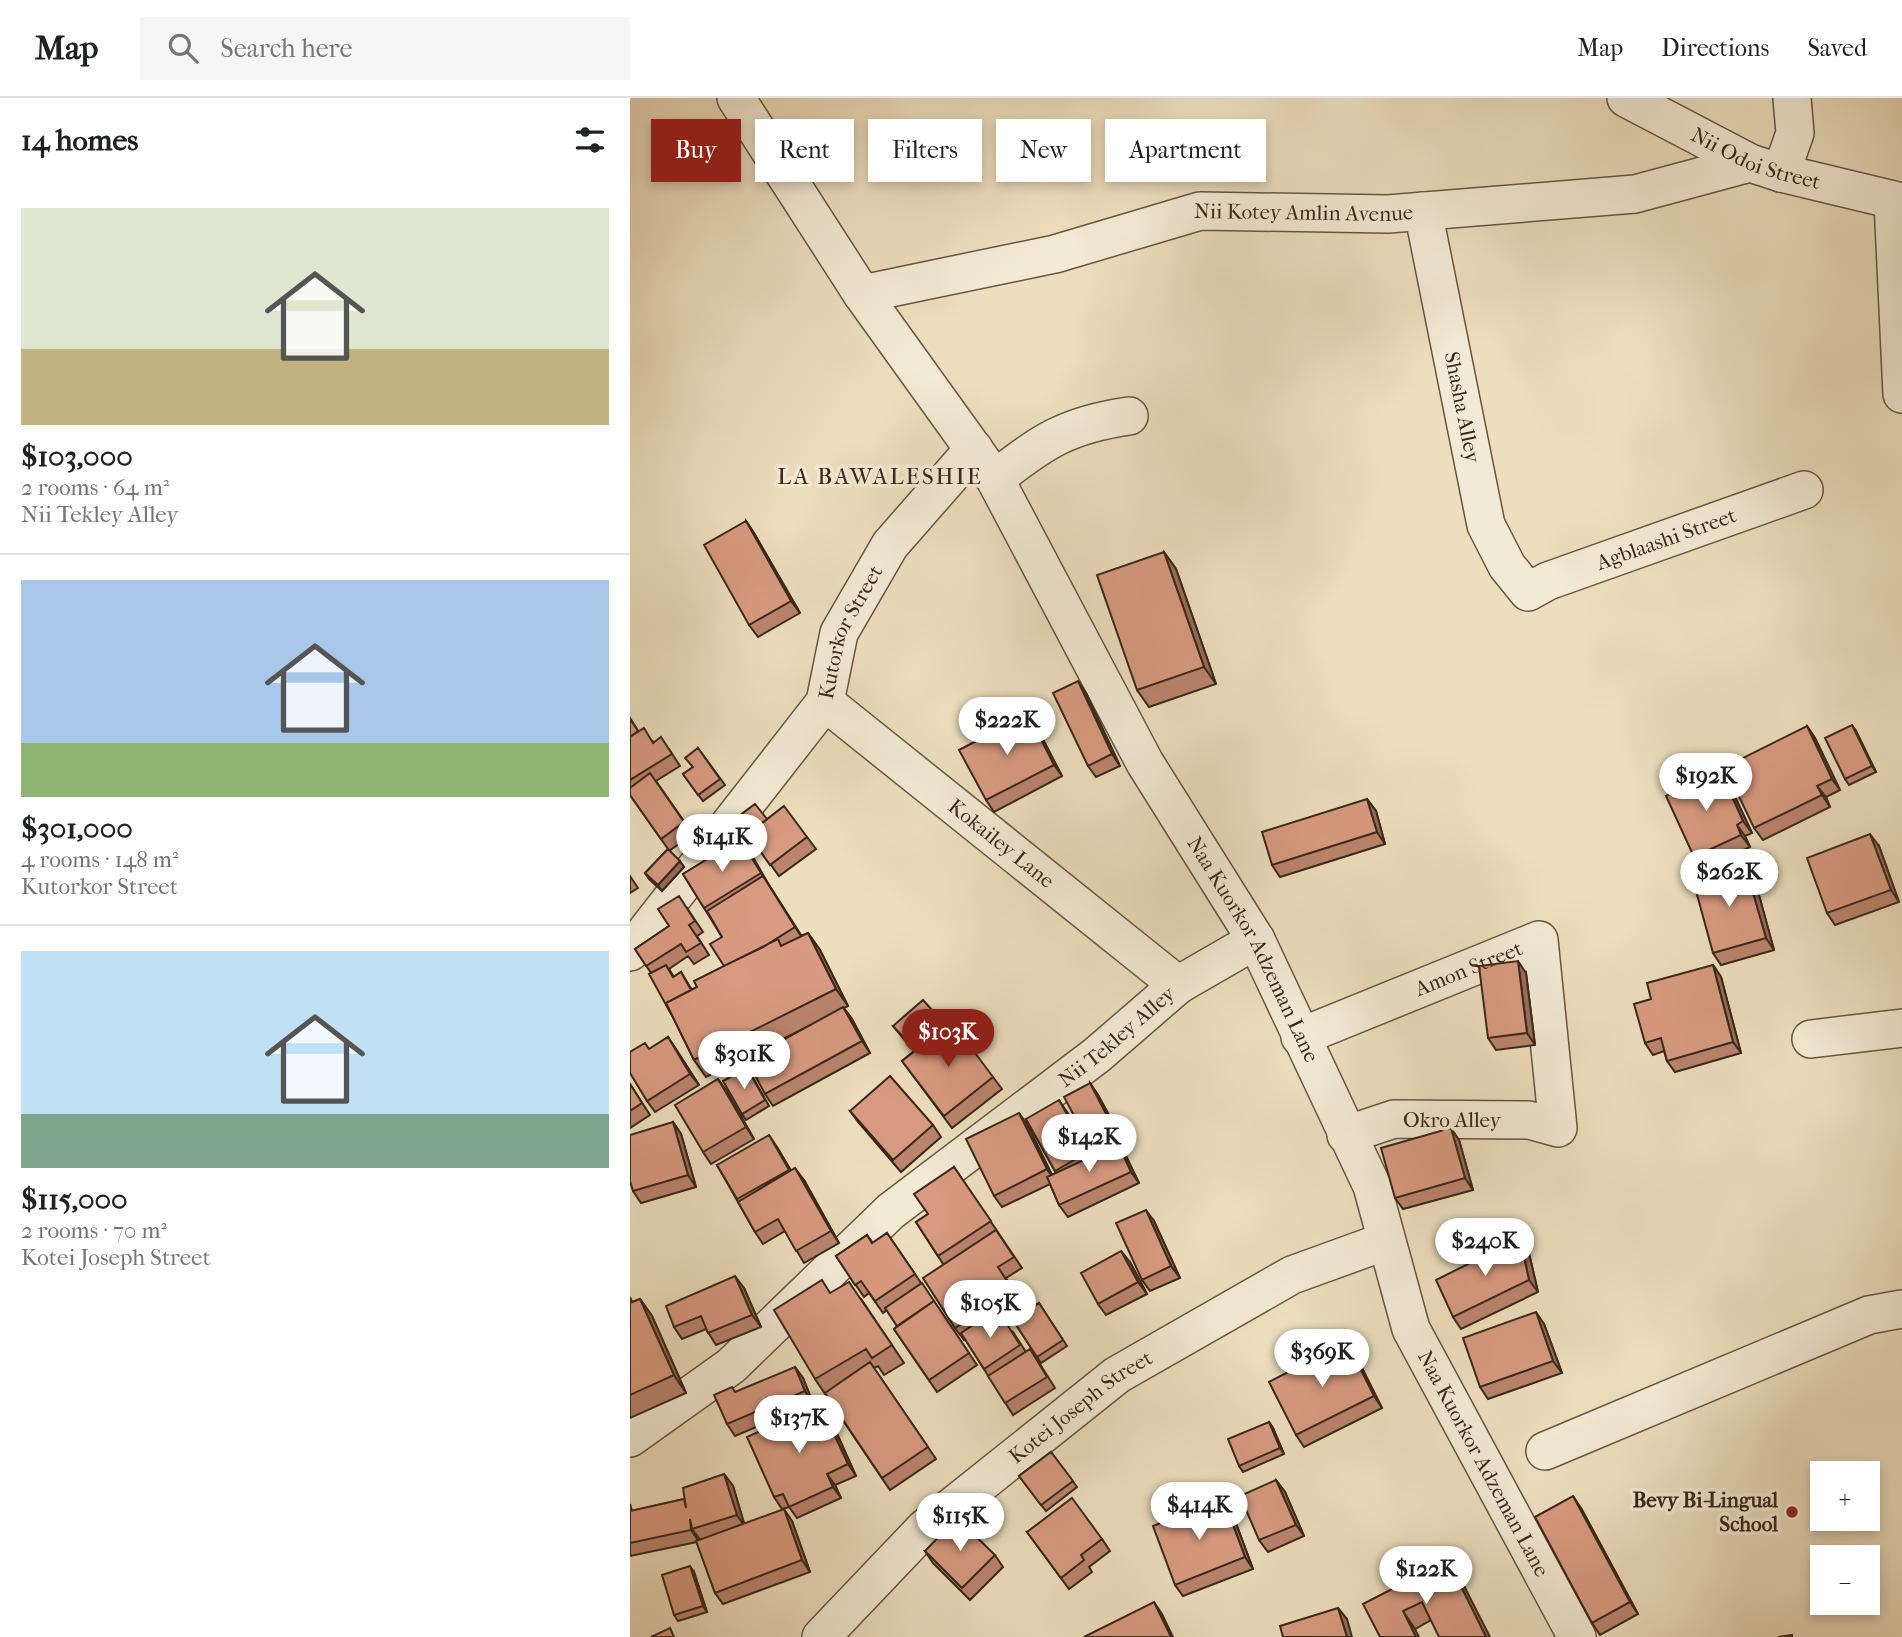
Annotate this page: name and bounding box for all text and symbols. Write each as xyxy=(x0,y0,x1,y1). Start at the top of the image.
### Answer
search box xyxy=(140,17,630,80)
text: Map xyxy=(35,29,98,68)
icon: search xyxy=(164,29,202,67)
text: Search here xyxy=(220,33,352,64)
text: Map xyxy=(1577,34,1623,62)
text: Directions xyxy=(1661,34,1769,62)
text: Saved xyxy=(1807,34,1867,62)
chip: Buy xyxy=(651,119,741,182)
chip: Rent xyxy=(755,119,854,182)
chip: Filters xyxy=(868,119,982,182)
chip: New xyxy=(996,119,1091,182)
chip: Apartment xyxy=(1105,119,1266,182)
icon: filters xyxy=(571,121,609,159)
street label: Nii Odoi Street xyxy=(1687,122,1823,194)
text: 14 homes xyxy=(21,123,138,158)
street label: Nii Kotey Amlin Avenue xyxy=(1194,199,1414,226)
icon: home xyxy=(252,253,378,379)
street label: Shasha Alley xyxy=(1440,350,1485,465)
text: $103,000 xyxy=(21,439,133,474)
district label: LA BAWALESHIE xyxy=(777,463,983,490)
text: 2 rooms · 64 m² xyxy=(21,474,169,501)
text: Nii Tekley Alley xyxy=(21,501,179,528)
street label: Agblaashi Street xyxy=(1592,503,1740,575)
street label: Kutorkor Street xyxy=(814,561,888,701)
icon: home xyxy=(252,625,378,751)
pin: $222K xyxy=(958,698,1056,757)
text: $222K xyxy=(975,706,1039,733)
pin: $192K xyxy=(1657,754,1755,813)
text: $192K xyxy=(1675,762,1737,789)
street label: Kokailey Lane xyxy=(944,794,1059,893)
text: $301,000 xyxy=(21,811,133,846)
pin: $141K xyxy=(673,814,771,874)
text: $141K xyxy=(692,823,752,850)
street label: Naa Kuorkor Adzeman Lane xyxy=(1182,832,1324,1066)
text: 4 rooms · 148 m² xyxy=(21,846,178,873)
pin: $262K xyxy=(1680,850,1778,909)
text: $262K xyxy=(1696,858,1762,885)
text: Kutorkor Street xyxy=(21,873,178,900)
street label: Amon Street xyxy=(1411,936,1526,1001)
street label: Nii Tekley Alley xyxy=(1054,981,1180,1092)
icon: home xyxy=(252,996,378,1122)
pin: $103K xyxy=(899,1010,997,1069)
text: $103K xyxy=(918,1018,978,1045)
pin: $301K xyxy=(695,1032,793,1091)
text: $301K xyxy=(714,1040,774,1067)
street label: Okro Alley xyxy=(1403,1108,1502,1132)
pin: $142K xyxy=(1040,1114,1138,1174)
text: $142K xyxy=(1058,1123,1121,1150)
text: $115,000 xyxy=(21,1182,128,1217)
text: 2 rooms · 70 m² xyxy=(21,1217,167,1244)
pin: $240K xyxy=(1436,1218,1534,1278)
text: $240K xyxy=(1451,1227,1519,1254)
text: Kotei Joseph Street xyxy=(21,1244,211,1271)
pin: $105K xyxy=(941,1280,1039,1340)
text: $105K xyxy=(960,1289,1020,1316)
pin: $369K xyxy=(1273,1330,1371,1389)
text: $369K xyxy=(1290,1338,1354,1365)
street label: Kotei Joseph Street xyxy=(1004,1345,1157,1468)
street label: Naa Kuorkor Adzeman Lane xyxy=(1413,1346,1554,1581)
pin: $137K xyxy=(750,1396,848,1455)
text: $137K xyxy=(770,1404,828,1431)
map controls xyxy=(1810,1461,1880,1615)
button: + xyxy=(1810,1461,1880,1531)
pin: $414K xyxy=(1150,1482,1248,1542)
place label: Bevy Bi-Lingual School xyxy=(1633,1488,1778,1536)
text: $414K xyxy=(1167,1491,1231,1518)
pin: $115K xyxy=(911,1494,1009,1553)
text: $115K xyxy=(932,1502,988,1529)
marker: Bevy Bi-Lingual School xyxy=(1784,1504,1800,1520)
button: − xyxy=(1810,1545,1880,1615)
pin: $122K xyxy=(1377,1546,1475,1606)
text: $122K xyxy=(1395,1555,1457,1582)

